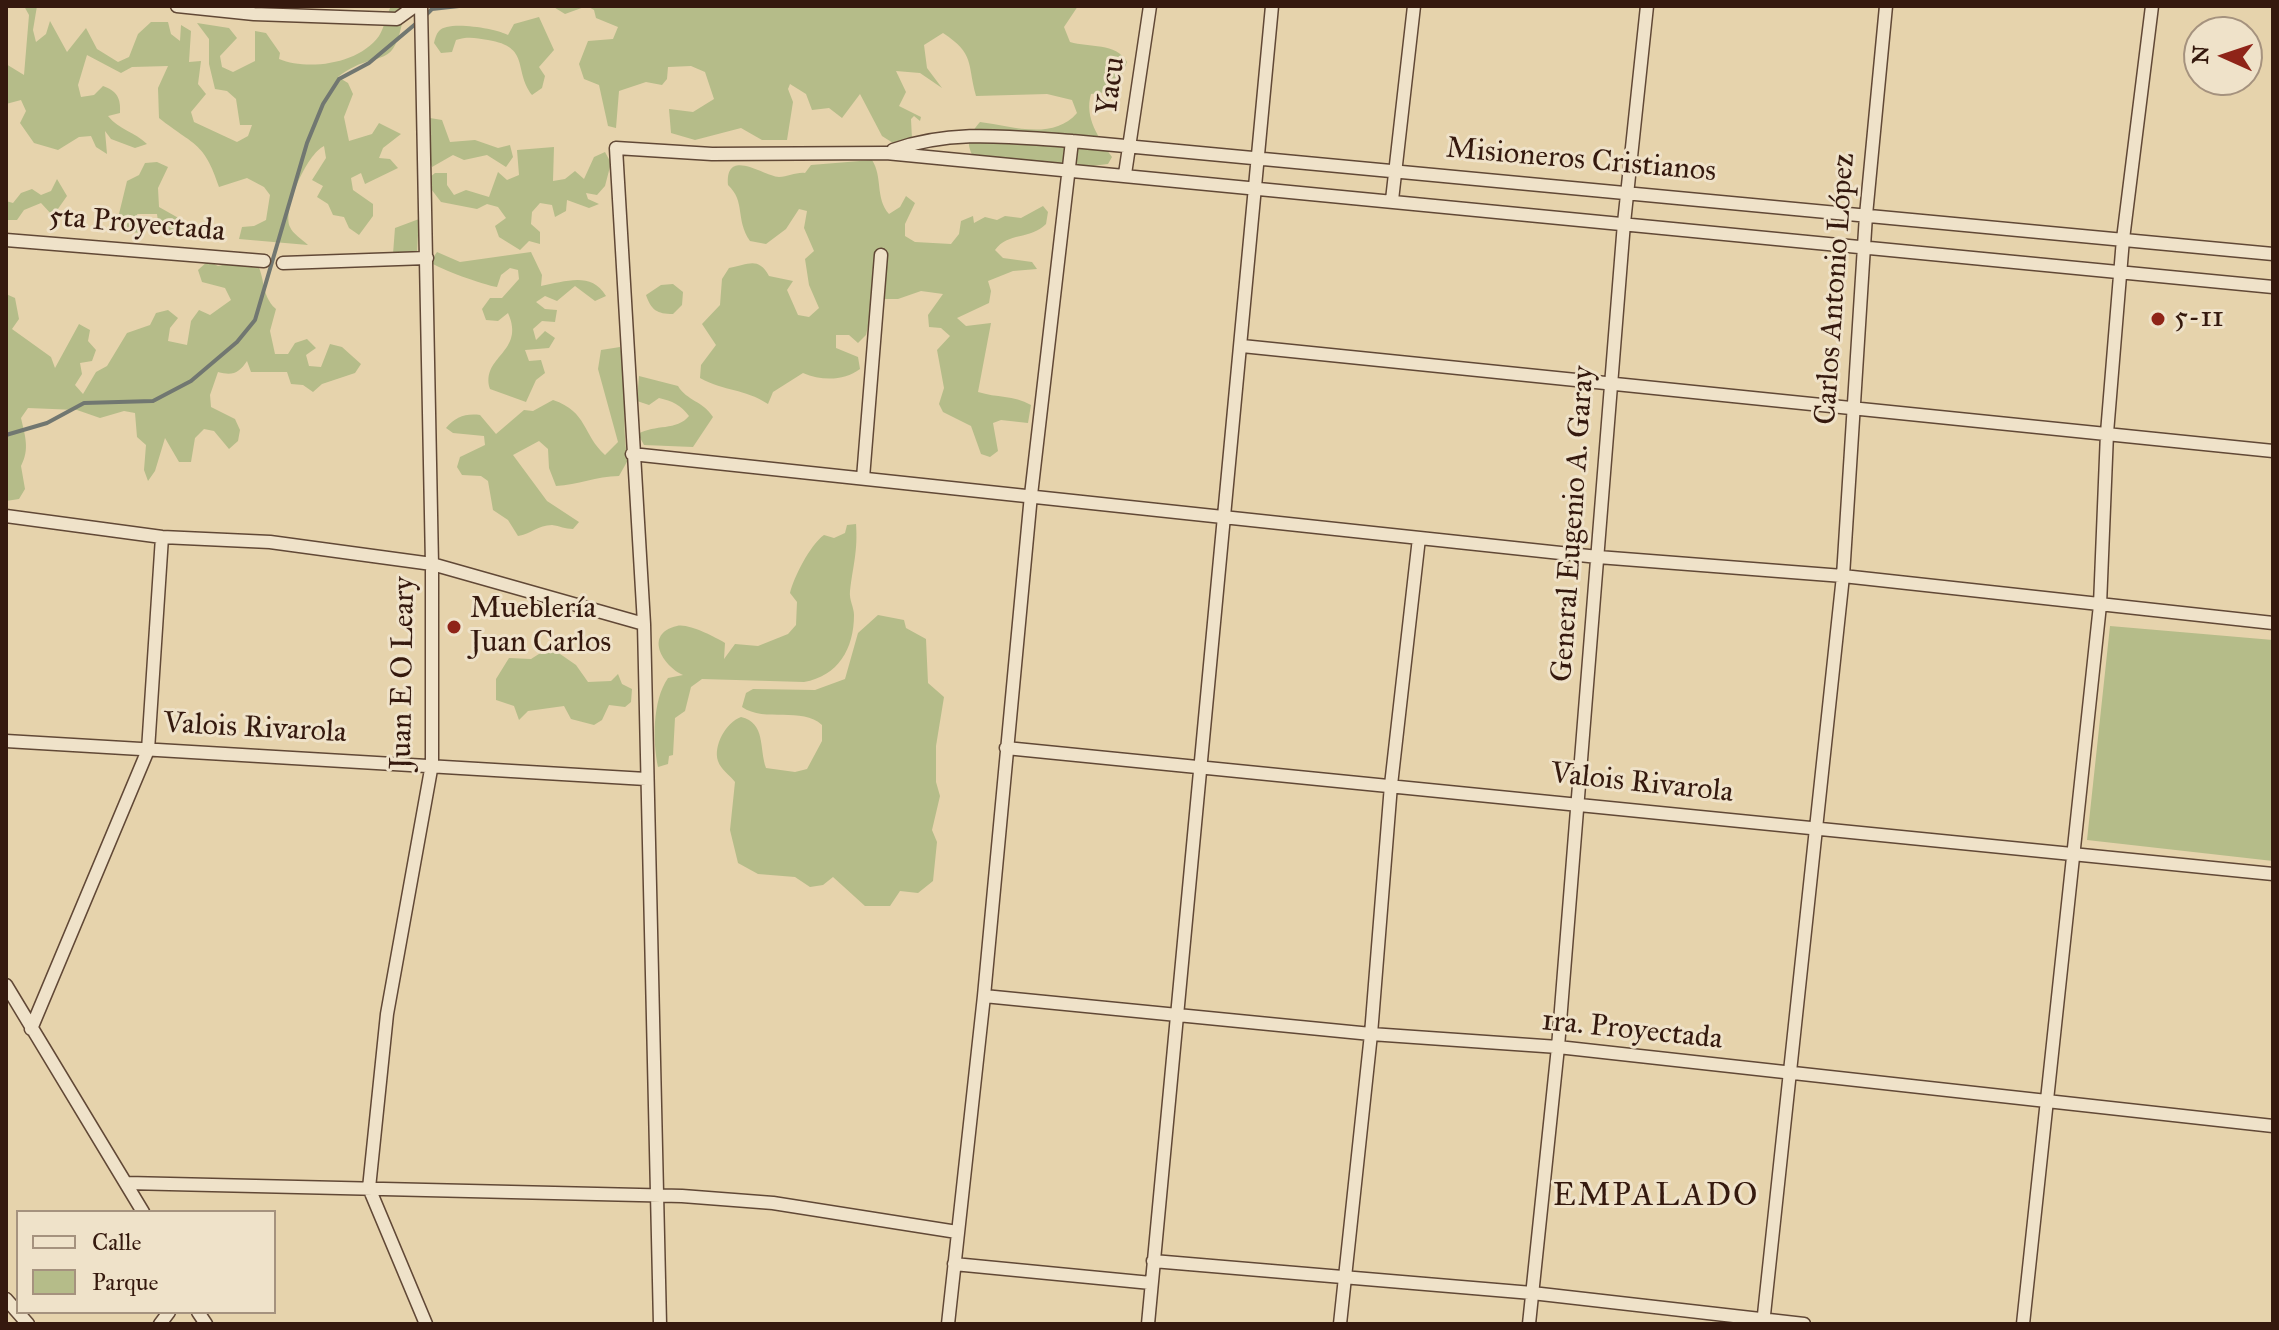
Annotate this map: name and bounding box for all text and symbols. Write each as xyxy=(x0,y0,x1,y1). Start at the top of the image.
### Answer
north arrow xyxy=(2183,16,2263,96)
text: N xyxy=(2187,45,2215,65)
street label: Yacu xyxy=(1090,55,1134,117)
street label: Misioneros Cristianos xyxy=(1444,131,1718,191)
street label: Carlos Antonio López xyxy=(1809,152,1863,426)
street label: 5ta Proyectada xyxy=(47,199,227,251)
place label: 5-11 xyxy=(2174,301,2224,337)
marker: 5-11 xyxy=(2149,310,2167,328)
street label: General Eugenio A. Garay xyxy=(1545,365,1603,683)
street label: Juan E O Leary xyxy=(384,576,424,770)
place label: Mueblería Juan Carlos xyxy=(470,592,611,662)
marker: Mueblería Juan Carlos xyxy=(445,618,463,636)
street label: Valois Rivarola xyxy=(163,706,347,752)
street label: Valois Rivarola xyxy=(1549,757,1735,811)
street label: 1ra. Proyectada xyxy=(1540,1004,1724,1058)
district label: EMPALADO xyxy=(1553,1178,1759,1216)
legend xyxy=(16,1210,276,1314)
text: Calle xyxy=(92,1227,141,1257)
text: Parque xyxy=(92,1267,159,1297)

